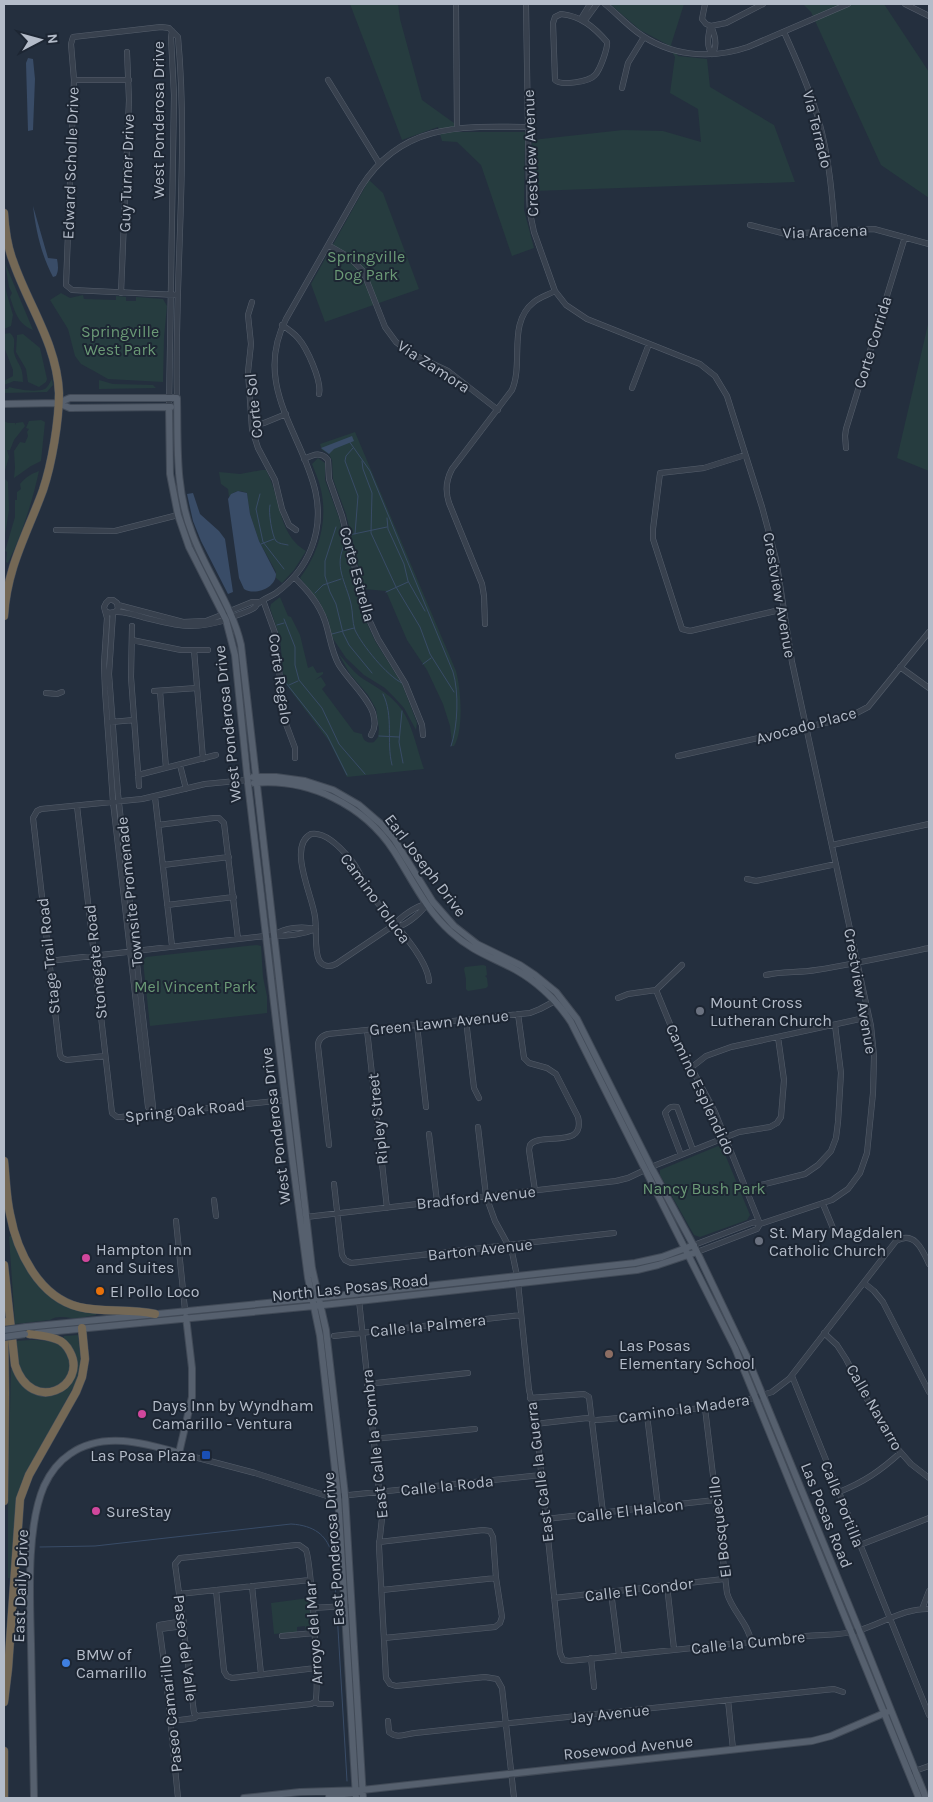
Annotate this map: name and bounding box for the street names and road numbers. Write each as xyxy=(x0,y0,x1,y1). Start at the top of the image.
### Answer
street label: West Ponderosa Drive xyxy=(149,41,168,199)
street label: Edward Scholle Drive xyxy=(58,86,83,240)
street label: Via Terrado xyxy=(799,88,836,170)
street label: Crestview Avenue xyxy=(519,89,542,217)
street label: Guy Turner Drive xyxy=(115,113,138,233)
street label: Via Aracena xyxy=(782,221,868,242)
street label: Corte Corrida xyxy=(849,294,896,391)
street label: Via Zamora xyxy=(394,336,474,397)
street label: Corte Sol xyxy=(241,373,266,439)
street label: Corte Estrella xyxy=(336,525,379,624)
street label: Crestview Avenue xyxy=(759,531,800,659)
street label: Corte Regalo xyxy=(265,632,296,726)
street label: West Ponderosa Drive xyxy=(210,644,245,804)
street label: Avocado Place xyxy=(754,703,858,748)
street label: Earl Joseph Drive xyxy=(381,810,470,920)
street label: Townsite Promenade xyxy=(112,816,147,968)
street label: Camino Toluca xyxy=(336,849,415,947)
street label: Stage Trail Road xyxy=(33,897,64,1015)
street label: Stonegate Road xyxy=(80,904,111,1020)
street label: Crestview Avenue xyxy=(840,927,881,1055)
street label: Green Lawn Avenue xyxy=(368,1006,510,1039)
street label: Camino Esplendido xyxy=(662,1021,739,1158)
street label: West Ponderosa Drive xyxy=(256,1046,295,1206)
street label: Ripley Street xyxy=(363,1072,392,1166)
street label: Spring Oak Road xyxy=(124,1095,246,1126)
street label: Bradford Avenue xyxy=(415,1182,537,1213)
street label: Barton Avenue xyxy=(427,1235,533,1264)
street label: North Las Posas Road xyxy=(271,1270,429,1305)
street label: Calle la Palmera xyxy=(369,1310,487,1341)
street label: Calle Navarro xyxy=(842,1361,907,1454)
street label: East Calle la Sombra xyxy=(357,1368,392,1520)
street label: Camino la Madera xyxy=(617,1390,751,1427)
street label: East Calle la Guerra xyxy=(521,1401,558,1543)
street label: Calle Portilla xyxy=(817,1458,868,1550)
street label: Las Posas Road xyxy=(797,1460,856,1571)
street label: Calle la Roda xyxy=(400,1471,495,1500)
street label: East Ponderosa Drive xyxy=(319,1472,348,1626)
street label: El Bosquecillo xyxy=(704,1475,735,1579)
street label: Calle El Halcon xyxy=(576,1495,685,1526)
street label: East Daily Drive xyxy=(9,1529,32,1643)
street label: Calle El Condor xyxy=(584,1573,695,1606)
street label: Arroyo del Mar xyxy=(300,1580,327,1685)
street label: Paseo del Valle xyxy=(170,1594,201,1702)
street label: Calle la Cumbre xyxy=(690,1627,806,1658)
street label: Paseo Camarillo xyxy=(155,1655,186,1773)
street label: Jay Avenue xyxy=(570,1700,650,1727)
street label: Rosewood Avenue xyxy=(562,1731,694,1764)

